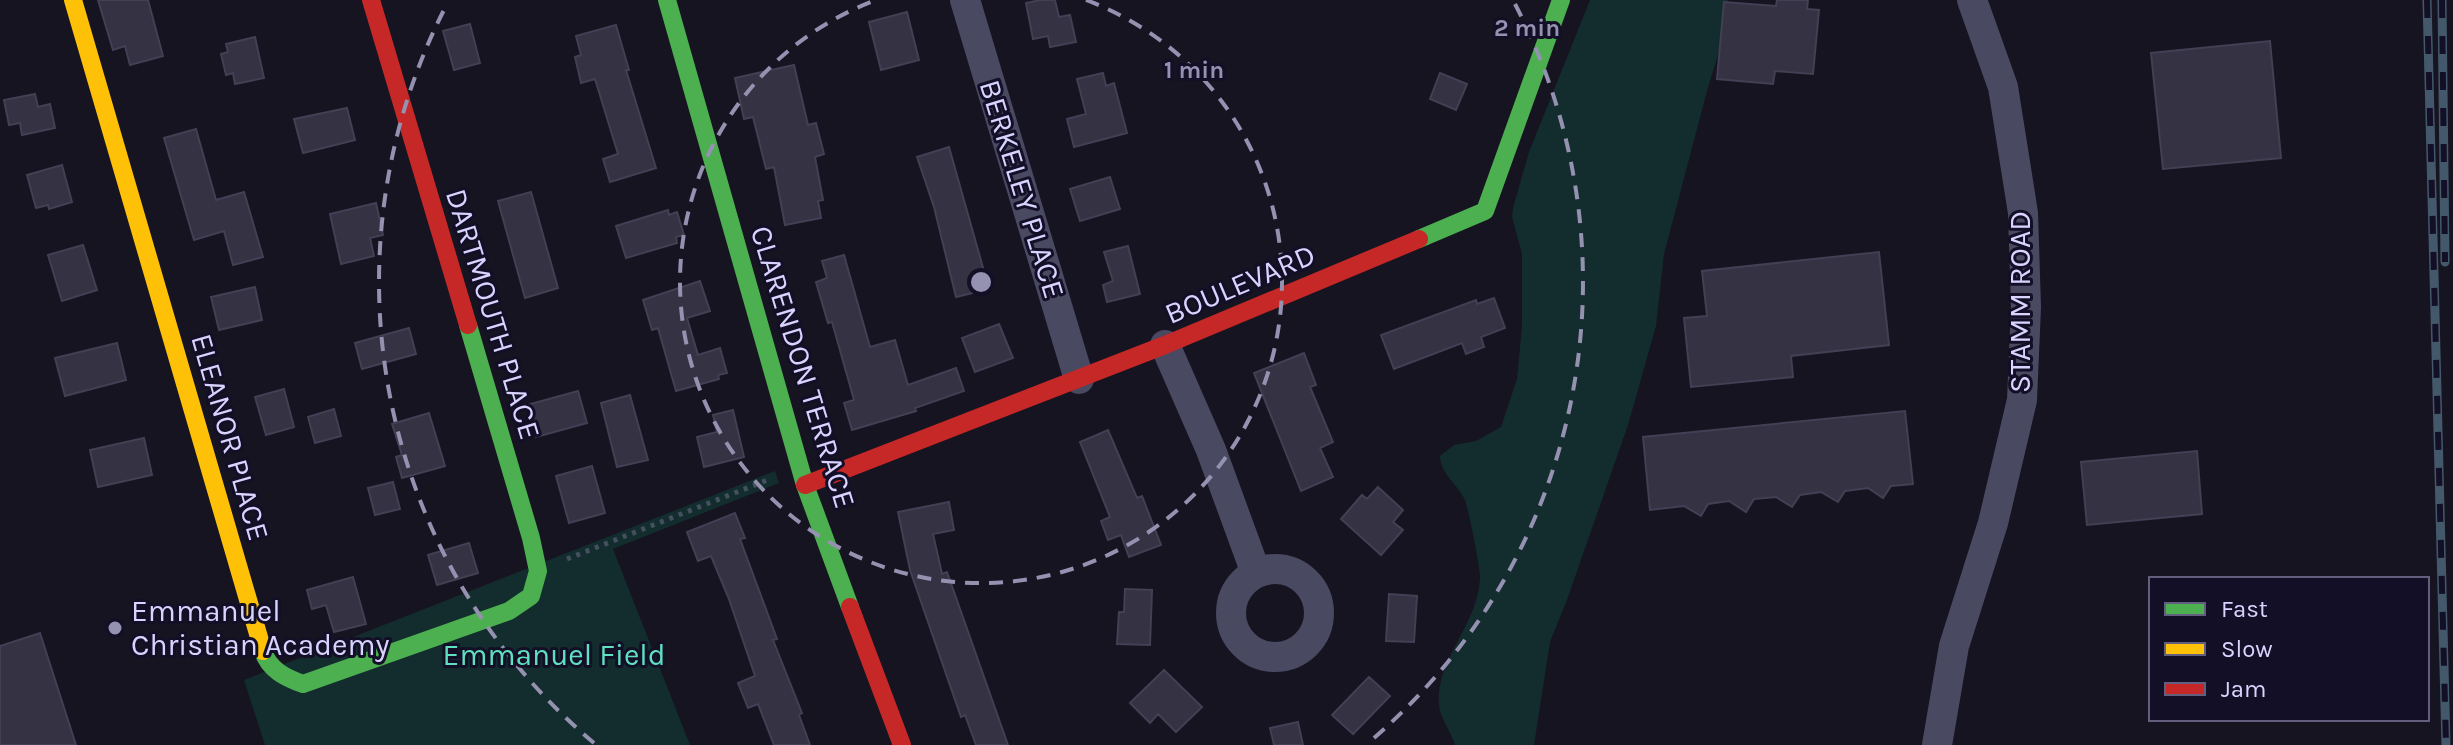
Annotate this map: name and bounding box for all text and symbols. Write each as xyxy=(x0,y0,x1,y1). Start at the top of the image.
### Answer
text: 2 min xyxy=(1494,14,1560,42)
text: 1 min xyxy=(1164,56,1224,84)
street label: BERKELEY PLACE xyxy=(972,75,1072,303)
street label: DARTMOUTH PLACE xyxy=(438,184,548,444)
street label: STAMM ROAD xyxy=(2002,211,2038,393)
street label: CLARENDON TERRACE xyxy=(743,221,863,513)
street label: BOULEVARD xyxy=(1159,236,1321,332)
centre of rings xyxy=(967,268,995,296)
street label: ELEANOR PLACE xyxy=(183,329,277,545)
legend xyxy=(2149,577,2429,721)
place label: Emmanuel Christian Academy xyxy=(131,593,389,663)
text: Fast xyxy=(2221,595,2268,623)
marker: Emmanuel Christian Academy xyxy=(106,619,124,637)
text: Slow xyxy=(2221,635,2273,663)
park label: Emmanuel Field xyxy=(443,637,665,673)
text: Jam xyxy=(2221,675,2266,703)

